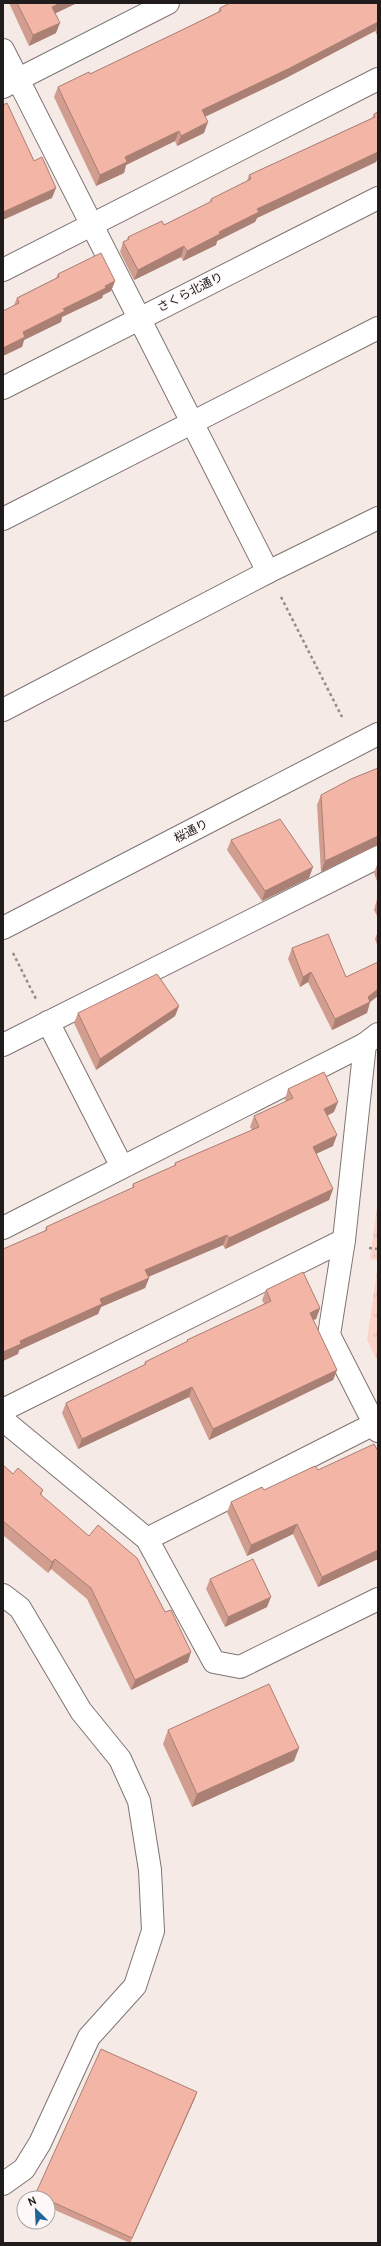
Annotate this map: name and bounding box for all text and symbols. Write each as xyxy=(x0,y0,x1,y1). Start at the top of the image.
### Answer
street label: さくら北通り xyxy=(155,269,226,316)
street label: 桜通り xyxy=(172,817,211,847)
north arrow xyxy=(16,2190,56,2230)
text: N xyxy=(26,2194,39,2210)

